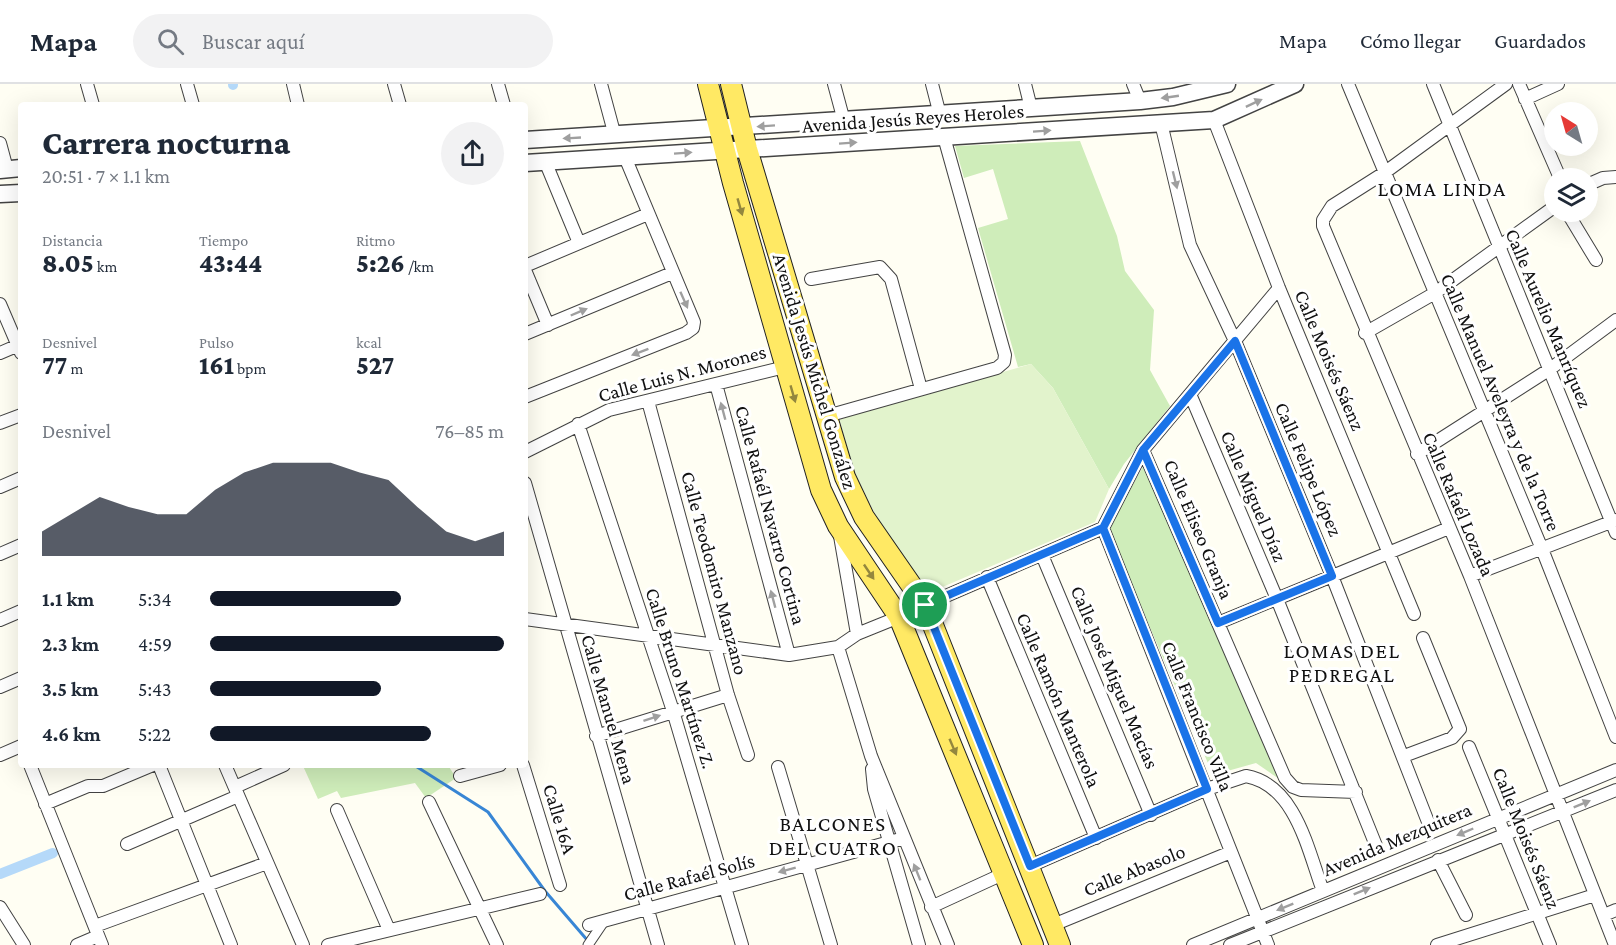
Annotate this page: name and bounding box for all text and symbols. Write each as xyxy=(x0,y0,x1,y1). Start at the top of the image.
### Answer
search box xyxy=(133,14,553,68)
icon: search xyxy=(154,25,187,58)
text: Mapa xyxy=(30,26,97,57)
text: Buscar aquí xyxy=(202,29,305,54)
text: Mapa xyxy=(1279,29,1327,53)
text: Cómo llegar xyxy=(1360,29,1461,53)
text: Guardados xyxy=(1494,29,1586,53)
one-way arrow xyxy=(1161,93,1180,102)
one-way arrow xyxy=(1246,98,1263,107)
street label: Avenida Jesús Reyes Heroles xyxy=(801,99,1025,138)
north arrow xyxy=(1544,102,1598,156)
map controls xyxy=(1544,102,1598,222)
button: share xyxy=(441,122,504,185)
one-way arrow xyxy=(757,122,776,131)
text: Carrera nocturna xyxy=(42,124,290,161)
one-way arrow xyxy=(1033,126,1052,135)
one-way arrow xyxy=(562,133,581,142)
one-way arrow xyxy=(838,138,857,147)
one-way arrow xyxy=(674,148,693,158)
text: 20:51 · 7 × 1.1 km xyxy=(42,165,170,187)
button: layers xyxy=(1544,168,1598,222)
one-way arrow xyxy=(1170,171,1180,189)
district label: LOMA LINDA xyxy=(1377,177,1507,201)
one-way arrow xyxy=(736,198,745,216)
street label: Calle Aurelio Manríquez xyxy=(1500,225,1597,411)
text: Distancia xyxy=(42,232,103,249)
text: Tiempo xyxy=(199,232,248,249)
text: Ritmo xyxy=(356,232,395,249)
text: 8.05 xyxy=(42,249,94,278)
text: 43:44 xyxy=(199,249,262,278)
text: 5:26 xyxy=(356,249,405,278)
street label: Avenida Jesús Michel González xyxy=(768,251,861,492)
text: km xyxy=(94,258,117,275)
text: /km xyxy=(405,258,434,275)
street label: Calle Manuel Aveleyra y de la Torre xyxy=(1436,270,1565,535)
street label: Calle Moisés Sáenz xyxy=(1290,286,1370,434)
one-way arrow xyxy=(679,292,689,310)
one-way arrow xyxy=(570,307,588,316)
text: Desnivel xyxy=(42,334,97,351)
text: Pulso xyxy=(199,334,234,351)
text: kcal xyxy=(356,334,382,351)
street label: Calle Luis N. Morones xyxy=(596,340,769,406)
one-way arrow xyxy=(631,347,649,357)
text: 77 xyxy=(42,351,67,380)
text: 161 xyxy=(199,351,234,380)
text: 527 xyxy=(356,351,394,380)
text: m xyxy=(67,360,83,377)
text: bpm xyxy=(234,360,266,377)
one-way arrow xyxy=(789,385,799,404)
street label: Calle Felipe López xyxy=(1270,399,1347,540)
one-way arrow xyxy=(717,401,727,420)
street label: Calle Rafaél Navarro Cortina xyxy=(731,403,811,627)
text: Desnivel xyxy=(42,420,111,442)
text: 76–85 m xyxy=(435,420,504,442)
street label: Calle Miguel Díaz xyxy=(1216,427,1292,565)
street label: Calle Rafaél Lozada xyxy=(1419,429,1499,579)
street label: Calle Eliseo Granja xyxy=(1159,456,1238,602)
street label: Calle Teodomiro Manzano xyxy=(677,469,753,677)
one-way arrow xyxy=(863,564,875,580)
pin xyxy=(899,579,950,630)
street label: Calle José Miguel Macías xyxy=(1066,582,1164,772)
street label: Calle Bruno Martínez Z. xyxy=(641,585,721,771)
text: 1.1 km xyxy=(42,588,94,610)
text: 5:34 xyxy=(138,588,172,610)
icon: arrive xyxy=(908,588,941,621)
one-way arrow xyxy=(768,590,778,608)
street label: Calle Ramón Manterola xyxy=(1012,609,1106,791)
street label: Calle Manuel Mena xyxy=(577,632,641,786)
text: 2.3 km xyxy=(42,633,99,655)
text: 4:59 xyxy=(138,633,172,655)
street label: Calle Francisco Villa xyxy=(1158,638,1238,794)
district label: LOMAS DEL PEDREGAL xyxy=(1284,639,1400,687)
text: 3.5 km xyxy=(42,678,99,700)
text: 5:43 xyxy=(138,678,172,700)
one-way arrow xyxy=(643,713,661,722)
text: 4.6 km xyxy=(42,723,101,745)
text: 5:22 xyxy=(138,723,171,745)
one-way arrow xyxy=(948,739,958,757)
street label: Calle Moisés Sáenz xyxy=(1489,764,1565,912)
street label: Calle 16A xyxy=(539,781,581,857)
street label: Avenida Mezquitera xyxy=(1319,798,1475,881)
one-way arrow xyxy=(1574,798,1592,808)
district label: BALCONES DEL CUATRO xyxy=(769,812,897,860)
one-way arrow xyxy=(1456,828,1474,837)
street label: Calle Abasolo xyxy=(1080,840,1188,900)
street label: Calle Rafaél Solís xyxy=(621,849,757,905)
one-way arrow xyxy=(912,863,921,881)
one-way arrow xyxy=(777,866,796,876)
one-way arrow xyxy=(1354,886,1372,896)
one-way arrow xyxy=(1276,903,1294,912)

